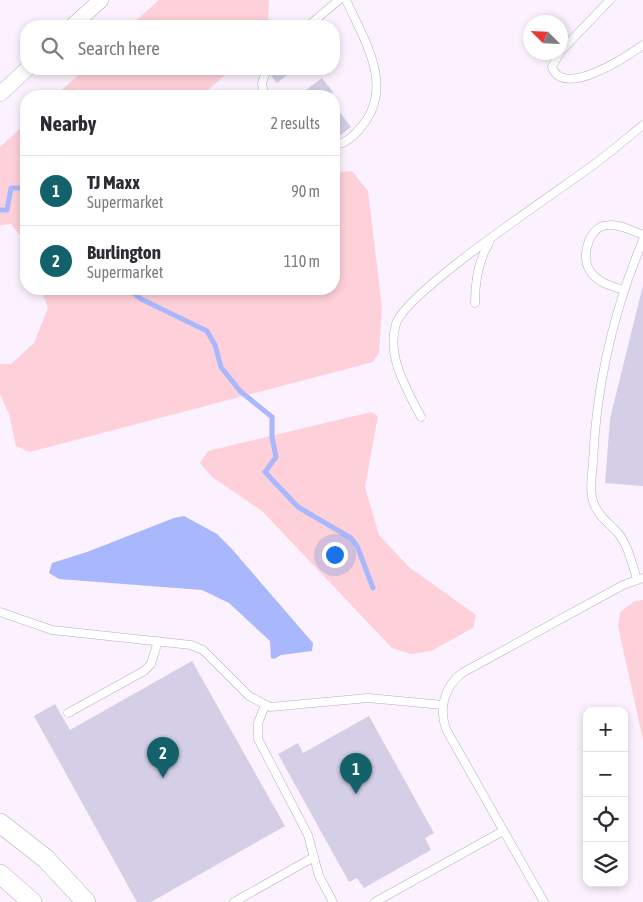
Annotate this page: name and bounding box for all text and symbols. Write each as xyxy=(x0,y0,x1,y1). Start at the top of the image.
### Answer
north arrow xyxy=(523,15,568,60)
search box xyxy=(20,20,340,75)
icon: search xyxy=(38,34,66,62)
text: Search here xyxy=(78,37,160,59)
text: Nearby xyxy=(40,111,96,135)
text: 2 results xyxy=(270,114,320,132)
text: TJ Maxx xyxy=(87,171,140,193)
text: 1 xyxy=(52,182,60,200)
text: 90 m xyxy=(291,182,320,200)
text: Supermarket xyxy=(87,193,163,211)
text: Burlington xyxy=(87,241,161,263)
text: 2 xyxy=(52,252,60,270)
text: 110 m xyxy=(284,252,320,270)
text: Supermarket xyxy=(87,263,163,281)
your location xyxy=(322,542,348,568)
map controls xyxy=(583,707,628,887)
button: + xyxy=(583,707,628,752)
pin: 2 xyxy=(147,737,179,778)
button: − xyxy=(583,752,628,797)
pin: 1 xyxy=(340,753,372,794)
button: locate xyxy=(583,797,628,842)
button: layers xyxy=(583,842,628,887)

